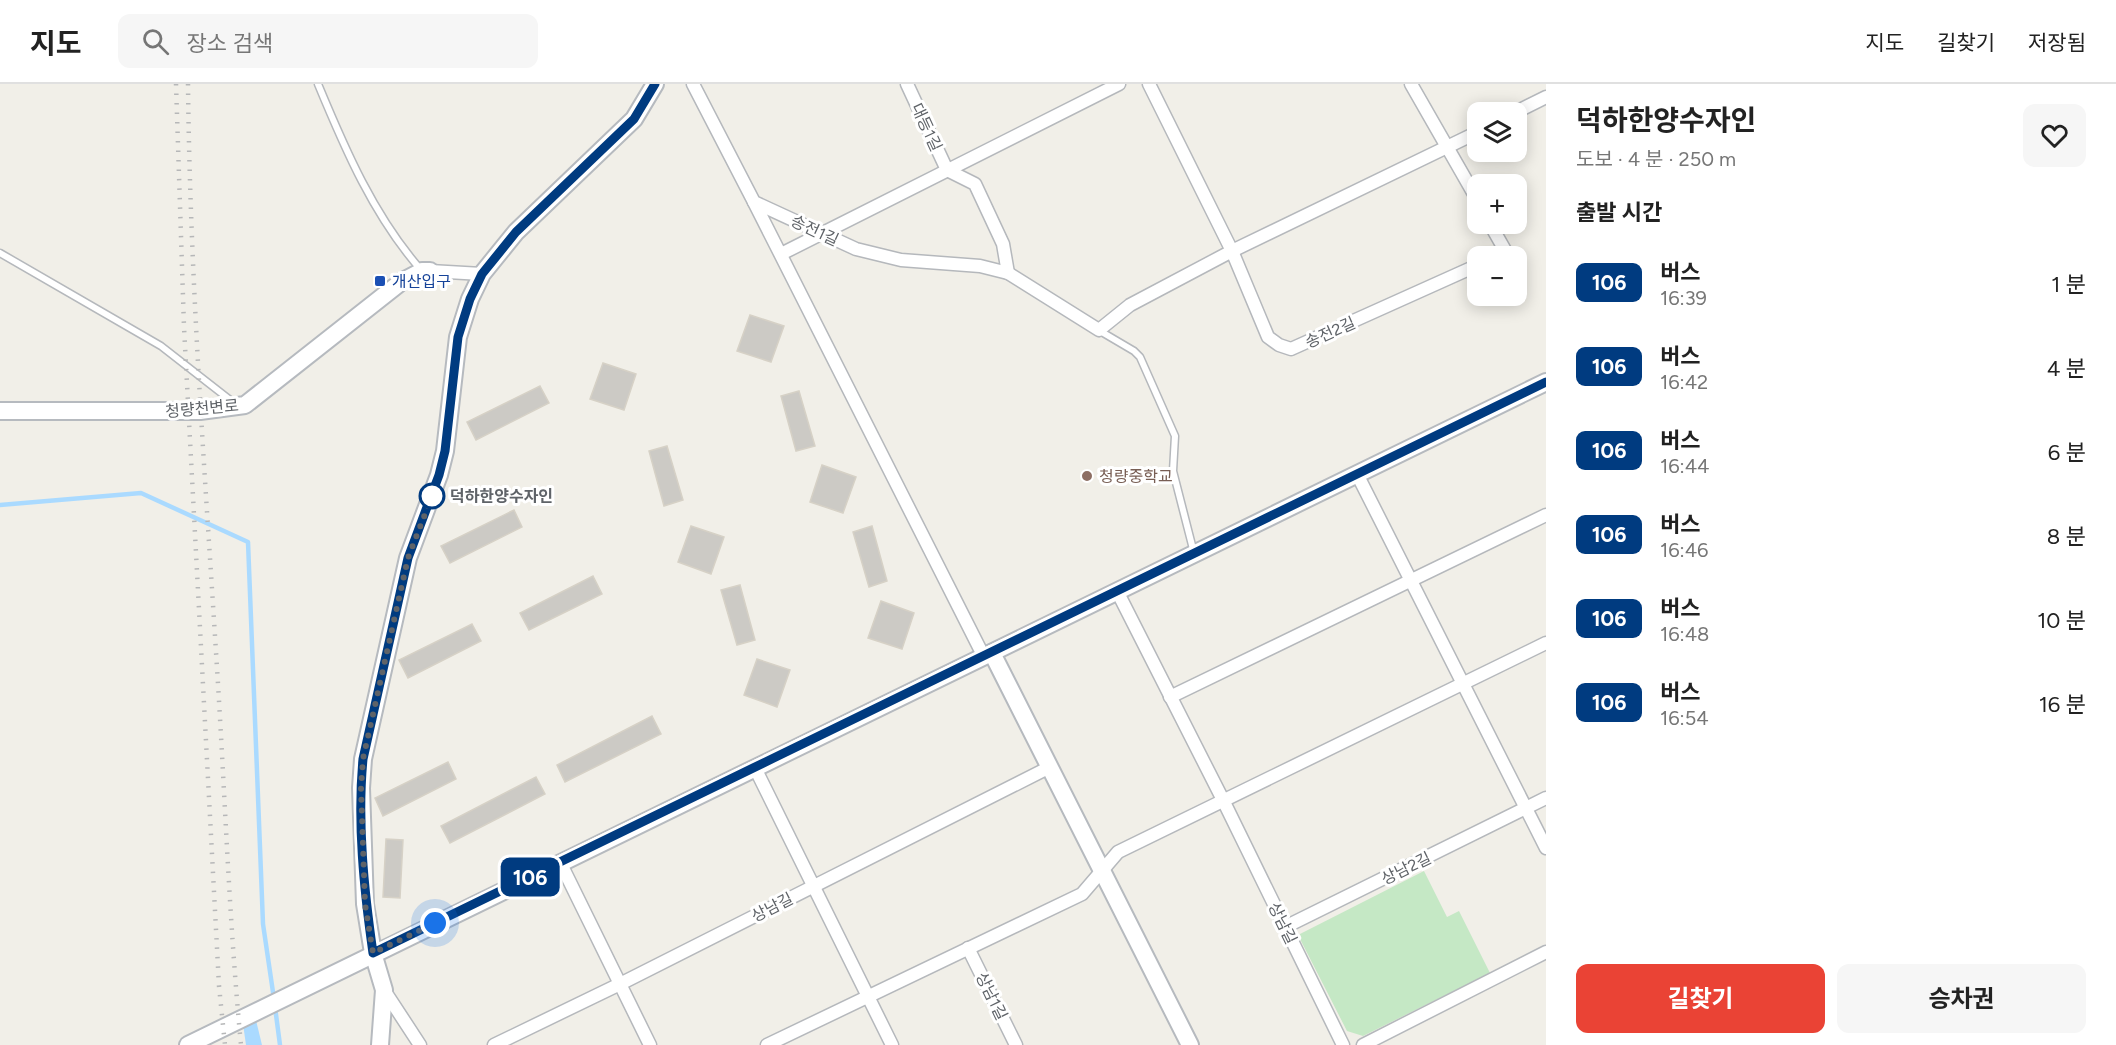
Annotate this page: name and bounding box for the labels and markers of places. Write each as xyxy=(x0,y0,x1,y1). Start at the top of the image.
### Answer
place label: 개산입구 xyxy=(392,272,451,291)
marker: 개산입구 xyxy=(373,274,387,288)
place label: 청량중학교 xyxy=(1099,467,1173,486)
marker: 청량중학교 xyxy=(1080,469,1094,483)
marker: 덕하한양수자인 xyxy=(419,483,445,509)
place label: 덕하한양수자인 xyxy=(450,487,553,506)

